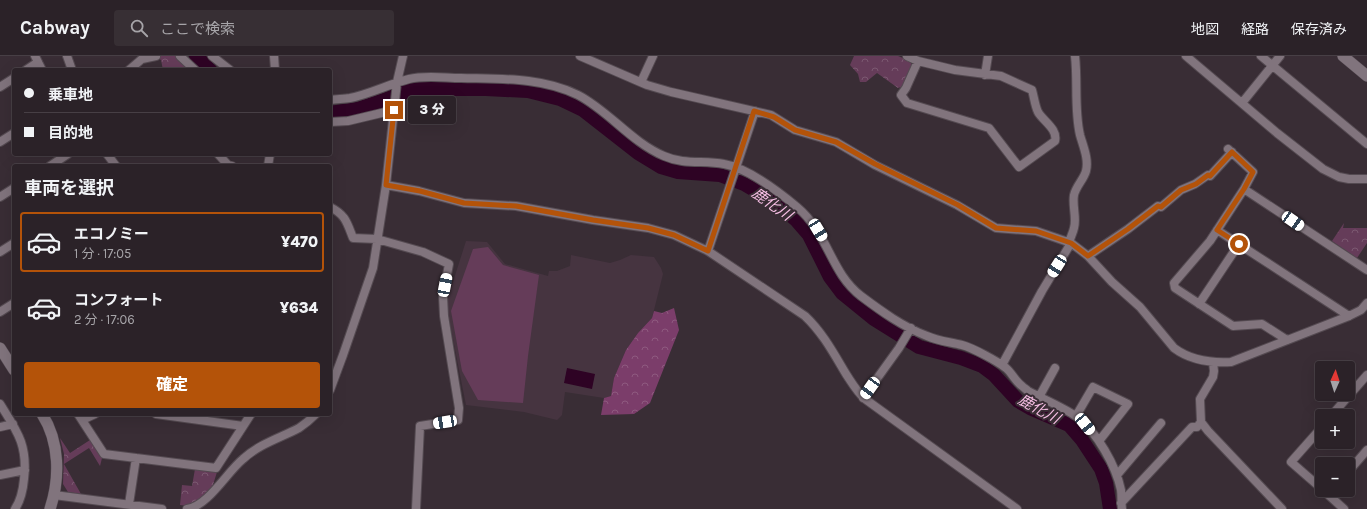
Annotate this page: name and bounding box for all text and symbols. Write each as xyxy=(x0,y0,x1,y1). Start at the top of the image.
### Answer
search box xyxy=(114,10,394,46)
text: Cabway xyxy=(20,17,90,39)
icon: search xyxy=(128,17,150,39)
text: ここで検索 xyxy=(160,20,235,38)
text: 地図 xyxy=(1191,21,1219,38)
text: 経路 xyxy=(1241,21,1269,38)
text: 保存済み xyxy=(1291,21,1347,38)
text: 乗車地 xyxy=(48,86,93,104)
callout: 3 分 xyxy=(408,96,456,124)
route end xyxy=(385,101,403,119)
text: 3 分 xyxy=(419,102,445,117)
text: 目的地 xyxy=(48,124,93,142)
text: 車両を選択 xyxy=(24,177,114,199)
water label: 鹿化川 xyxy=(748,184,797,225)
car xyxy=(1280,209,1306,233)
car xyxy=(807,217,829,243)
icon: car xyxy=(26,224,62,260)
text: エコノミー xyxy=(74,225,149,243)
text: ¥470 xyxy=(281,233,318,251)
route start xyxy=(1230,235,1248,253)
text: 1 分 · 17:05 xyxy=(74,246,131,261)
car xyxy=(1046,253,1068,279)
car xyxy=(437,272,453,298)
icon: car xyxy=(26,290,62,326)
text: コンフォート xyxy=(74,291,164,309)
text: ¥634 xyxy=(280,299,318,317)
text: 2 分 · 17:06 xyxy=(74,312,135,327)
north arrow xyxy=(1315,361,1355,401)
map controls xyxy=(1315,361,1355,497)
button: 確定 xyxy=(24,362,320,408)
car xyxy=(858,375,882,401)
water label: 鹿化川 xyxy=(1015,390,1065,429)
button: + xyxy=(1315,409,1355,449)
car xyxy=(1073,411,1097,437)
car xyxy=(432,414,458,430)
button: − xyxy=(1315,457,1355,497)

